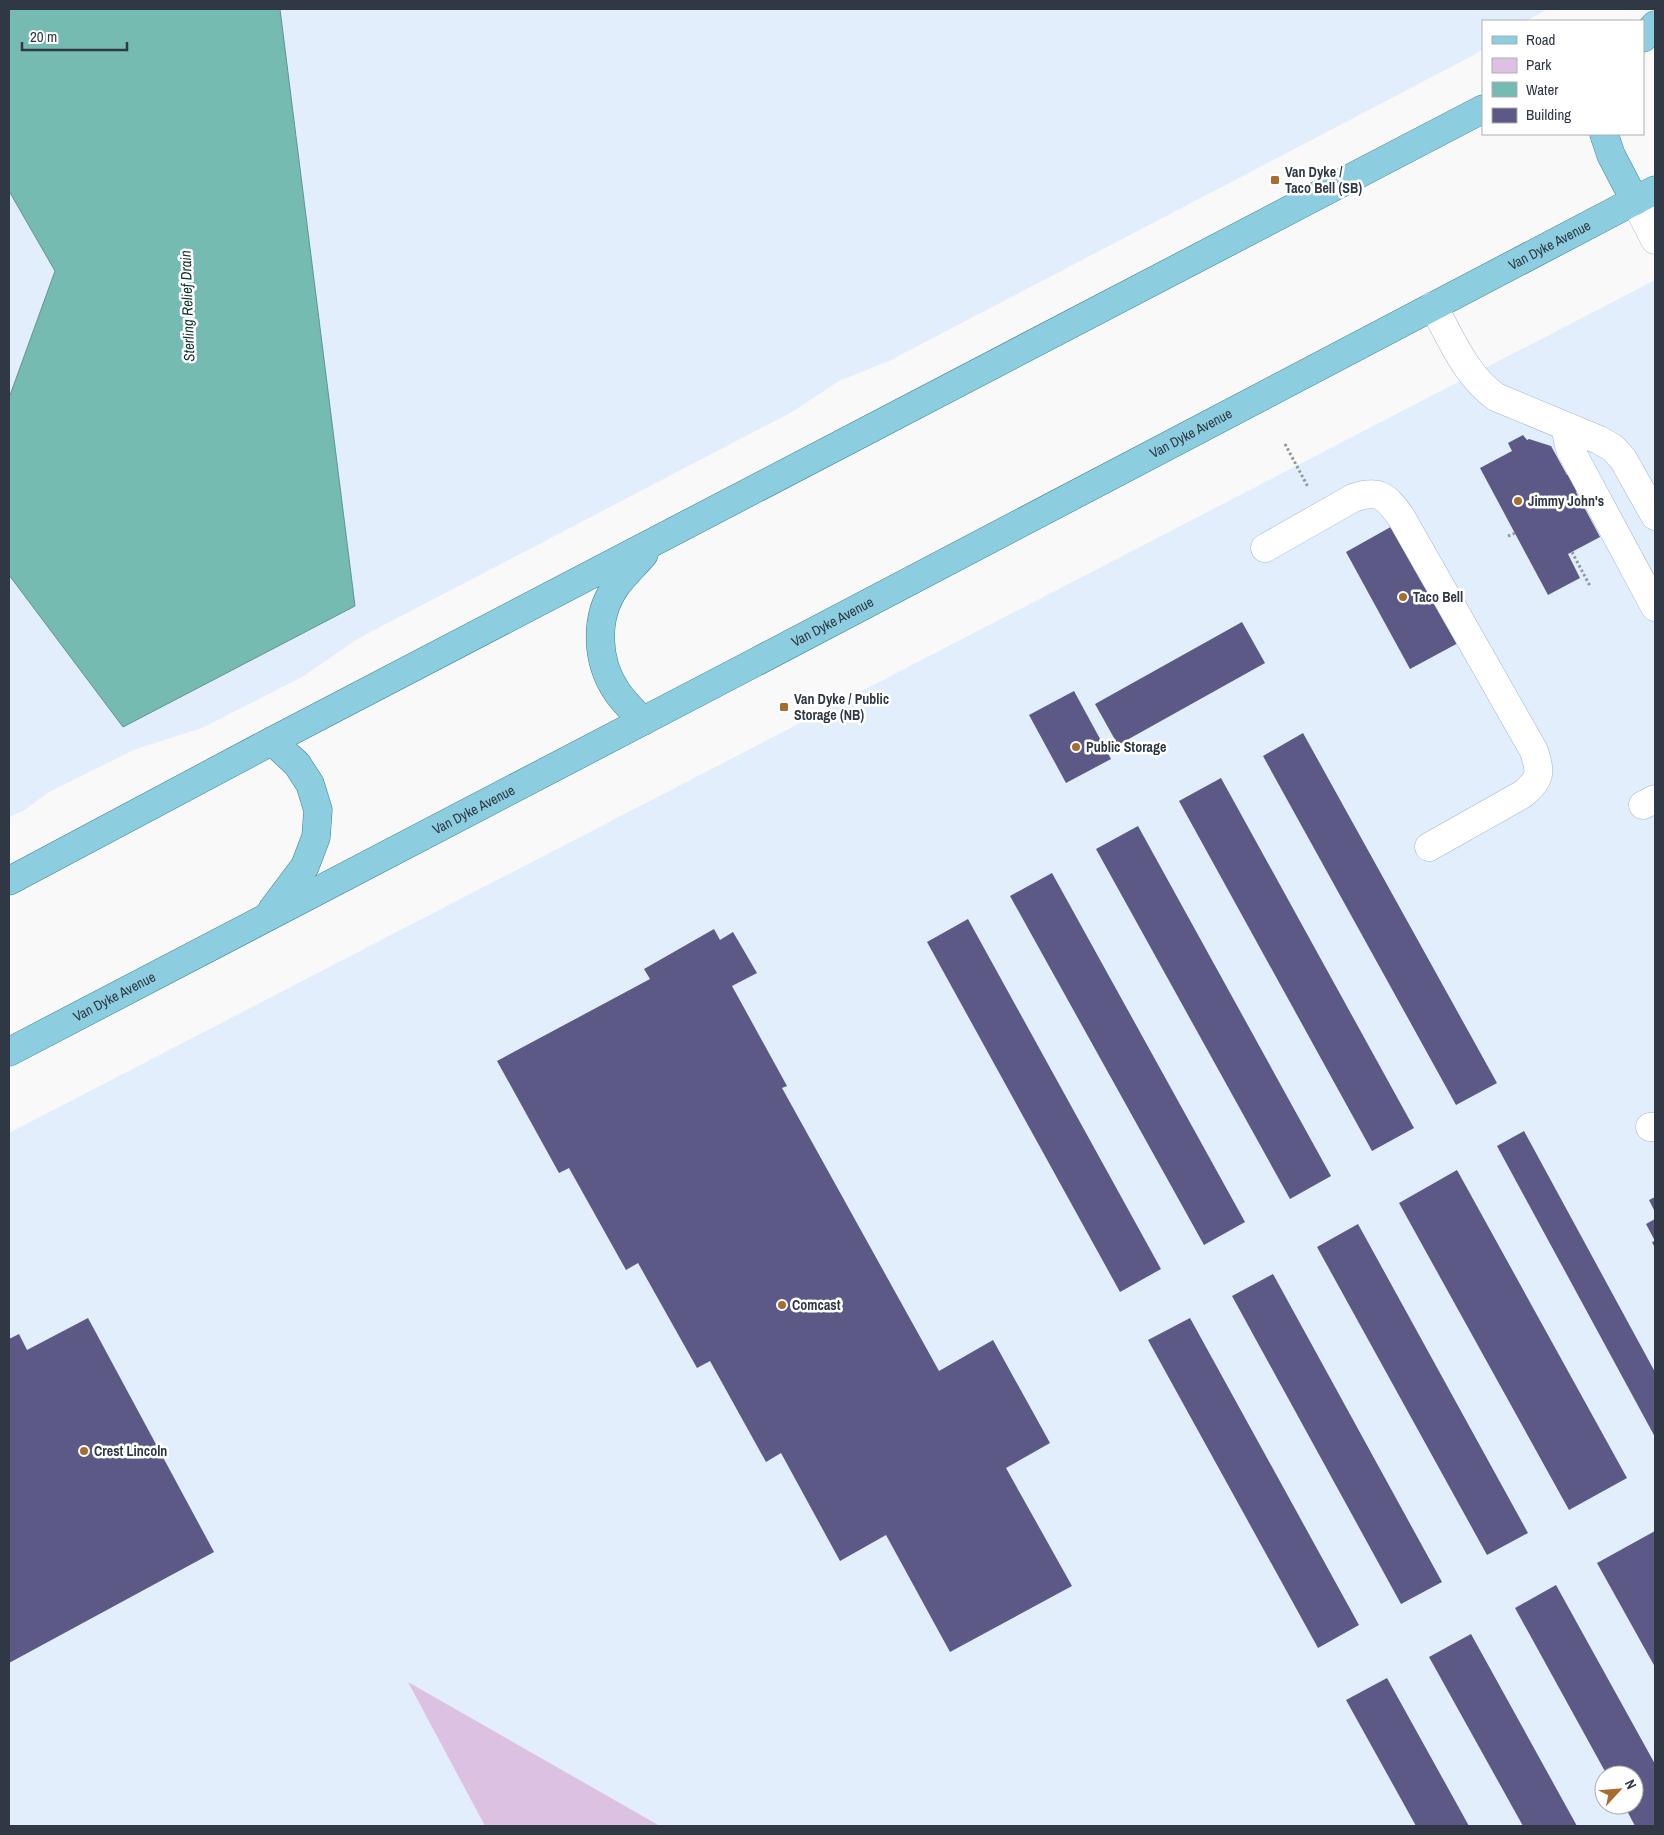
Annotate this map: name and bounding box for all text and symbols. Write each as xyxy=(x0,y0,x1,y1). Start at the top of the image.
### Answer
scale bar xyxy=(22,20,128,52)
legend xyxy=(1482,20,1644,135)
text: 20 m xyxy=(30,26,57,47)
text: Road xyxy=(1526,29,1555,50)
text: Park xyxy=(1526,54,1552,75)
text: Water xyxy=(1526,79,1558,100)
text: Building xyxy=(1526,104,1571,125)
place label: Van Dyke / Taco Bell (SB) xyxy=(1285,163,1362,197)
marker: Van Dyke / Taco Bell (SB) xyxy=(1269,174,1281,186)
street label: Van Dyke Avenue xyxy=(1505,216,1594,274)
water label: Sterling Relief Drain xyxy=(175,250,199,362)
street label: Van Dyke Avenue xyxy=(1147,404,1235,462)
place label: Jimmy John's xyxy=(1528,492,1604,510)
marker: Jimmy John's xyxy=(1512,495,1524,507)
place label: Taco Bell xyxy=(1413,588,1463,606)
marker: Taco Bell xyxy=(1397,591,1409,603)
street label: Van Dyke Avenue xyxy=(788,593,877,651)
place label: Van Dyke / Public Storage (NB) xyxy=(794,690,889,724)
marker: Van Dyke / Public Storage (NB) xyxy=(778,701,790,713)
place label: Public Storage xyxy=(1086,738,1166,756)
marker: Public Storage xyxy=(1070,741,1082,753)
street label: Van Dyke Avenue xyxy=(429,781,518,838)
street label: Van Dyke Avenue xyxy=(70,968,158,1025)
place label: Comcast xyxy=(792,1296,841,1314)
marker: Comcast xyxy=(776,1299,788,1311)
place label: Crest Lincoln xyxy=(94,1442,167,1460)
marker: Crest Lincoln xyxy=(78,1445,90,1457)
north arrow xyxy=(1594,1765,1644,1815)
text: N xyxy=(1621,1777,1641,1792)

